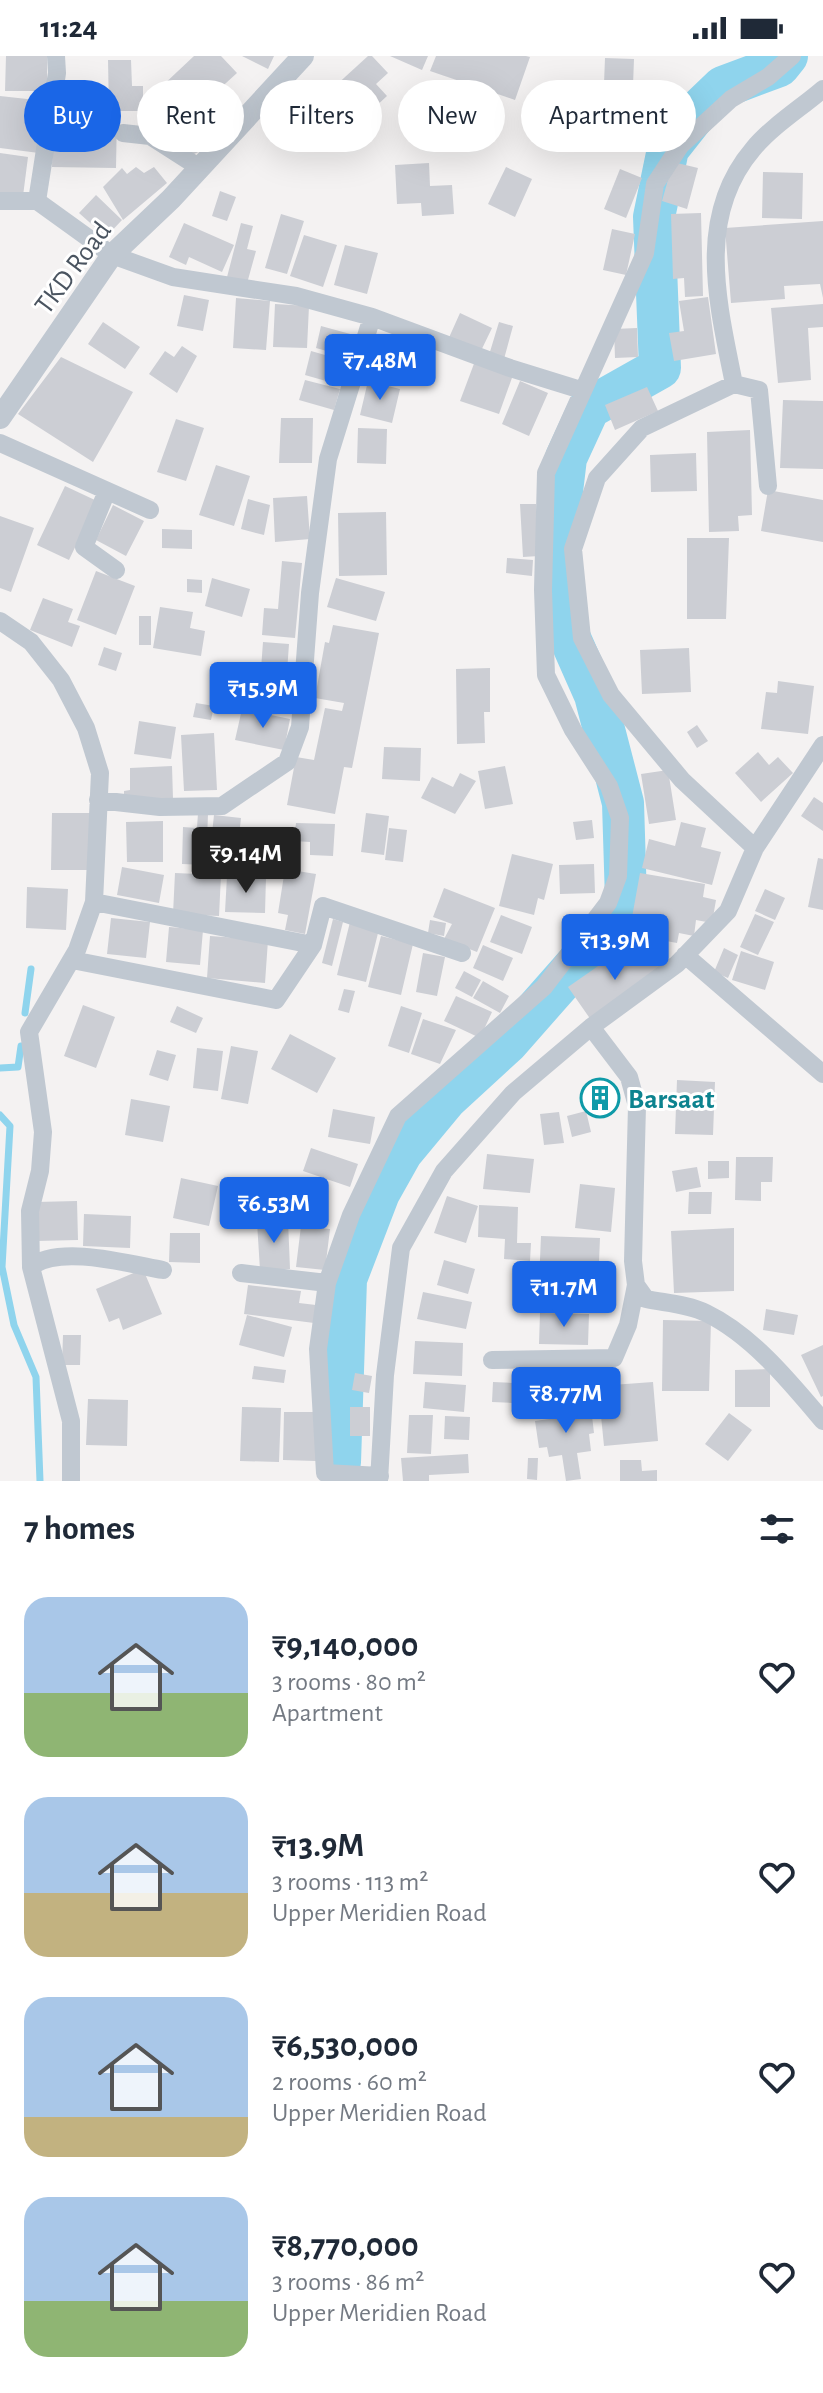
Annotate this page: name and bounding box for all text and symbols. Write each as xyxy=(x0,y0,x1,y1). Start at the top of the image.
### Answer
text: 11:24 xyxy=(40,13,98,43)
chip: Buy xyxy=(24,80,121,152)
chip: Rent xyxy=(137,80,244,152)
chip: Filters xyxy=(260,80,382,152)
chip: New xyxy=(398,80,505,152)
chip: Apartment xyxy=(521,80,696,152)
street label: TKD Road xyxy=(30,217,117,320)
pin: ₹7.48M xyxy=(315,334,445,402)
text: ₹7.48M xyxy=(343,347,417,373)
pin: ₹15.9M xyxy=(198,662,328,730)
text: ₹15.9M xyxy=(228,675,298,701)
pin: ₹9.14M xyxy=(181,827,311,895)
text: ₹9.14M xyxy=(210,840,282,866)
pin: ₹13.9M xyxy=(550,914,680,982)
text: ₹13.9M xyxy=(580,927,650,953)
building icon: Barsaat xyxy=(579,1077,621,1119)
place label: Barsaat xyxy=(628,1086,715,1114)
pin: ₹6.53M xyxy=(209,1177,339,1245)
text: ₹6.53M xyxy=(238,1190,310,1216)
pin: ₹11.7M xyxy=(499,1261,629,1329)
text: ₹11.7M xyxy=(530,1274,598,1300)
pin: ₹8.77M xyxy=(501,1367,631,1435)
text: ₹8.77M xyxy=(530,1380,602,1406)
icon: filters xyxy=(755,1507,799,1551)
text: 7 homes xyxy=(24,1512,135,1546)
icon: home xyxy=(88,1629,184,1725)
text: ₹9,140,000 xyxy=(272,1629,418,1663)
icon: heart xyxy=(755,1655,799,1699)
text: 3 rooms · 80 m² xyxy=(272,1669,426,1695)
text: Apartment xyxy=(272,1700,383,1726)
icon: home xyxy=(88,1829,184,1925)
text: ₹13.9M xyxy=(272,1829,364,1863)
icon: heart xyxy=(755,1855,799,1899)
text: 3 rooms · 113 m² xyxy=(272,1869,428,1895)
text: Upper Meridien Road xyxy=(272,1900,487,1926)
icon: home xyxy=(88,2029,184,2125)
text: ₹6,530,000 xyxy=(272,2029,418,2063)
icon: heart xyxy=(755,2055,799,2099)
text: 2 rooms · 60 m² xyxy=(272,2069,427,2095)
text: Upper Meridien Road xyxy=(272,2100,487,2126)
icon: home xyxy=(88,2229,184,2325)
text: ₹8,770,000 xyxy=(272,2229,419,2263)
icon: heart xyxy=(755,2255,799,2299)
text: 3 rooms · 86 m² xyxy=(272,2269,424,2295)
text: Upper Meridien Road xyxy=(272,2300,487,2326)

